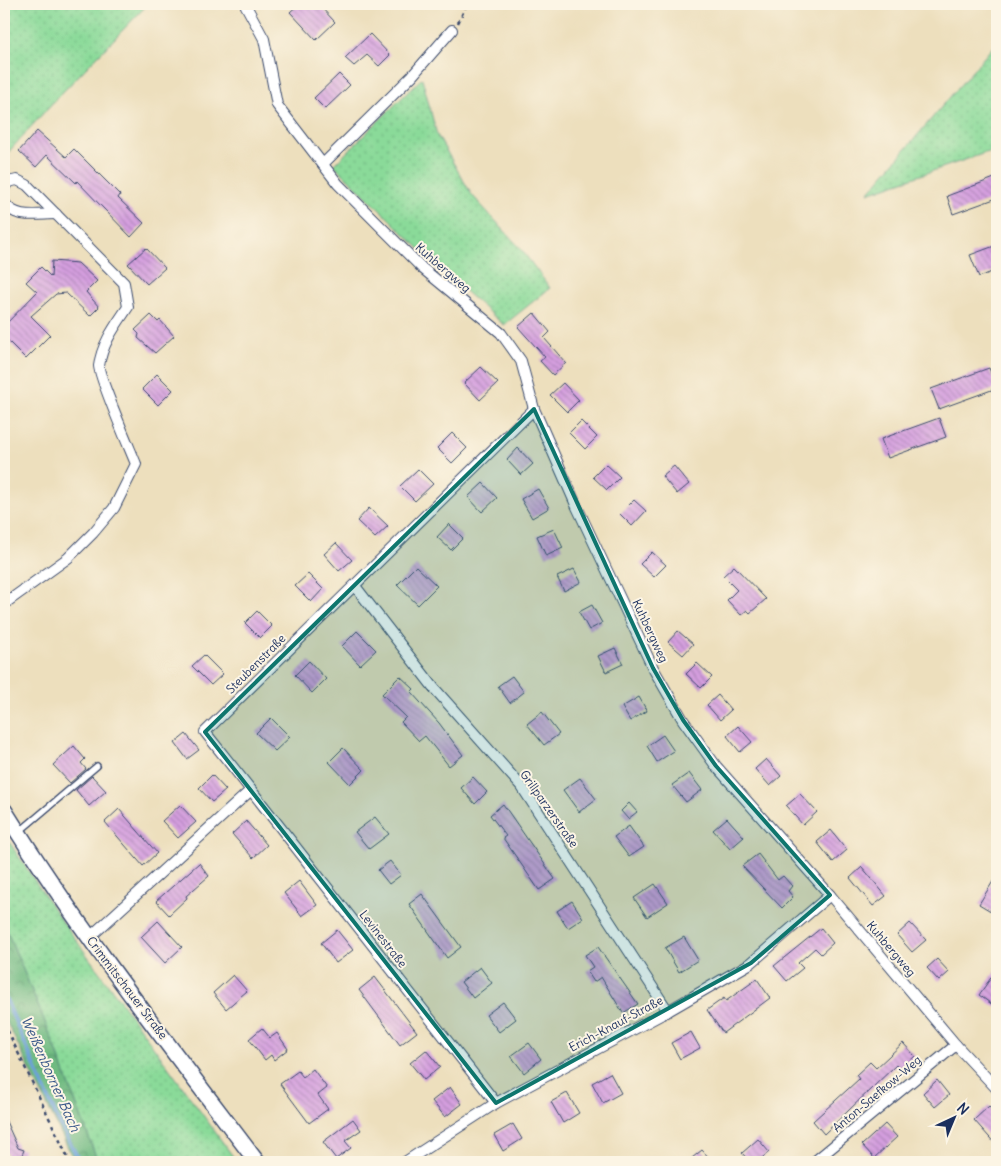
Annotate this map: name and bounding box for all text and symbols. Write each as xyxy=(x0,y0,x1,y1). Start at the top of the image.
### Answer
street label: Kuhbergweg xyxy=(413,240,474,296)
street label: Kuhbergweg xyxy=(629,597,672,665)
street label: Steubenstraße xyxy=(223,631,289,697)
street label: Grillparzerstraße xyxy=(517,767,582,850)
street label: Levinestraße xyxy=(356,907,410,970)
street label: Kuhbergweg xyxy=(864,918,919,980)
street label: Crimmitschauer Straße xyxy=(84,933,171,1042)
street label: Erich-Knauf-Straße xyxy=(566,992,665,1055)
water label: Weißenborner Bach xyxy=(17,1013,85,1135)
street label: Anton-Saefkow-Weg xyxy=(829,1052,924,1135)
north arrow xyxy=(928,1094,978,1144)
text: N xyxy=(953,1099,973,1118)

